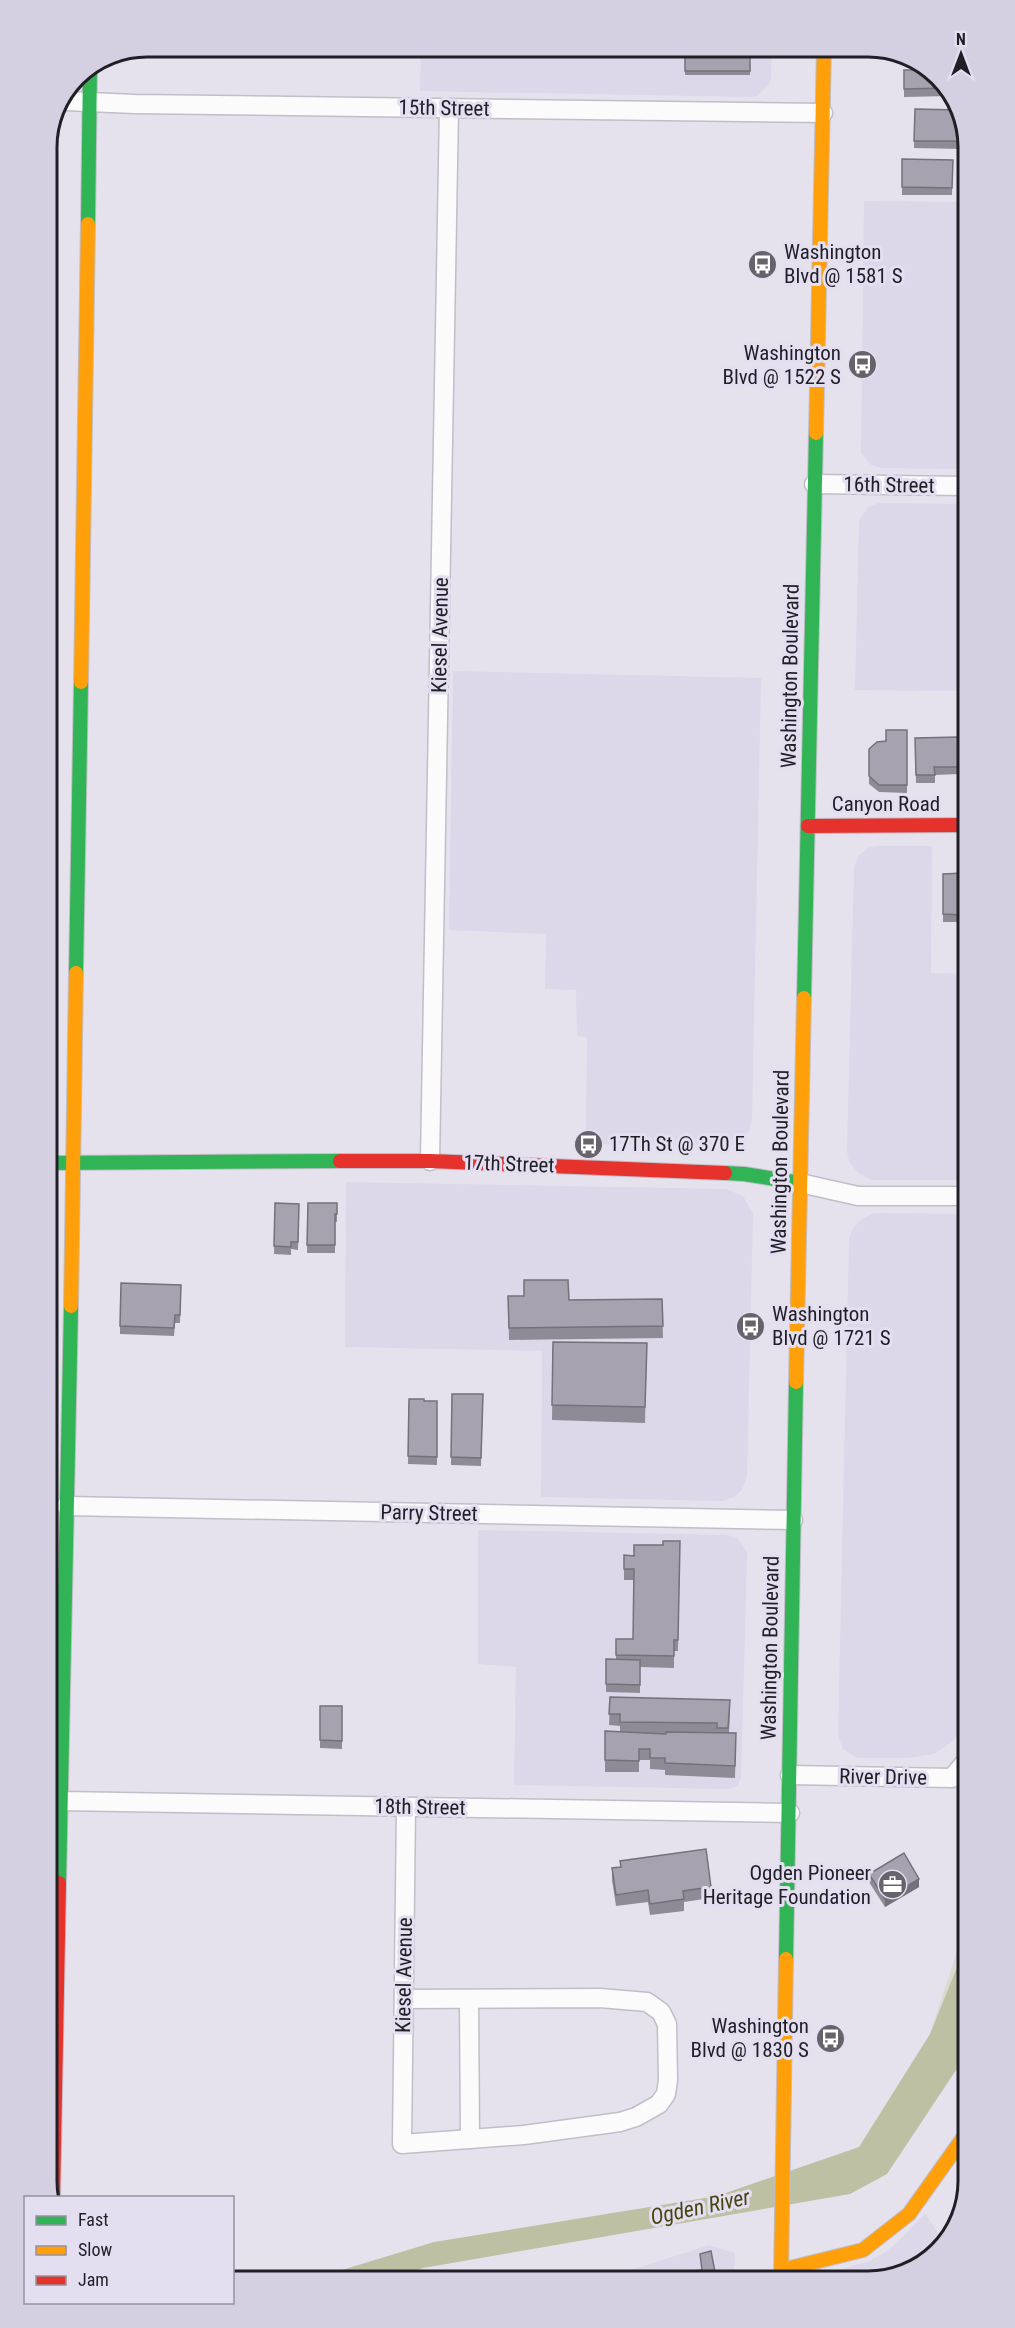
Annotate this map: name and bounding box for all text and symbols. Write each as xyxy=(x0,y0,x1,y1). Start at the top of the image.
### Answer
north arrow xyxy=(931,24,991,84)
text: N xyxy=(956,30,966,49)
street label: 15th Street xyxy=(398,95,490,121)
place label: Washington Blvd @ 1581 S xyxy=(784,240,903,288)
bus stop icon: Washington Blvd @ 1581 S xyxy=(747,248,779,280)
place label: Washington Blvd @ 1522 S xyxy=(722,341,841,389)
bus stop icon: Washington Blvd @ 1522 S xyxy=(846,349,878,381)
street label: 16th Street xyxy=(843,472,935,498)
street label: Kiesel Avenue xyxy=(427,577,453,693)
street label: Washington Boulevard xyxy=(776,584,804,768)
street label: Canyon Road xyxy=(832,792,940,816)
street label: Washington Boulevard xyxy=(766,1070,794,1254)
bus stop icon: 17Th St @ 370 E xyxy=(572,1128,604,1160)
place label: 17Th St @ 370 E xyxy=(609,1132,745,1156)
street label: 17th Street xyxy=(463,1150,555,1178)
place label: Washington Blvd @ 1721 S xyxy=(772,1302,891,1350)
bus stop icon: Washington Blvd @ 1721 S xyxy=(735,1310,767,1342)
street label: Parry Street xyxy=(380,1500,478,1526)
street label: Washington Boulevard xyxy=(756,1556,784,1740)
street label: River Drive xyxy=(839,1764,927,1790)
street label: 18th Street xyxy=(374,1794,466,1820)
place label: Ogden Pioneer Heritage Foundation xyxy=(703,1861,871,1909)
office icon: Ogden Pioneer Heritage Foundation xyxy=(876,1869,908,1901)
street label: Kiesel Avenue xyxy=(391,1917,417,2033)
place label: Washington Blvd @ 1830 S xyxy=(690,2014,809,2062)
bus stop icon: Washington Blvd @ 1830 S xyxy=(814,2022,846,2054)
water label: Ogden River xyxy=(648,2184,752,2230)
legend xyxy=(24,2196,234,2304)
text: Fast xyxy=(78,2209,109,2230)
text: Slow xyxy=(78,2239,113,2260)
text: Jam xyxy=(78,2269,109,2290)

